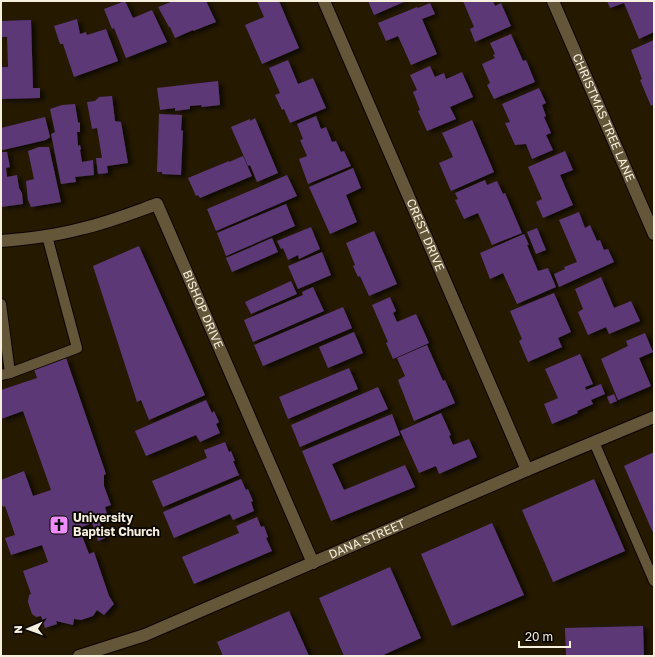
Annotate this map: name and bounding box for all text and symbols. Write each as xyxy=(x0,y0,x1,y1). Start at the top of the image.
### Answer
street label: CHRISTMAS TREE LANE xyxy=(570,51,638,184)
street label: CREST DRIVE xyxy=(403,196,448,273)
street label: BISHOP DRIVE xyxy=(180,268,227,351)
place label: University Baptist Church xyxy=(73,510,160,539)
church icon: University Baptist Church xyxy=(48,514,70,536)
street label: DANA STREET xyxy=(326,515,408,562)
north arrow xyxy=(8,609,48,649)
scale bar xyxy=(519,623,570,649)
text: N xyxy=(11,625,24,634)
text: 20 m xyxy=(525,629,553,644)

